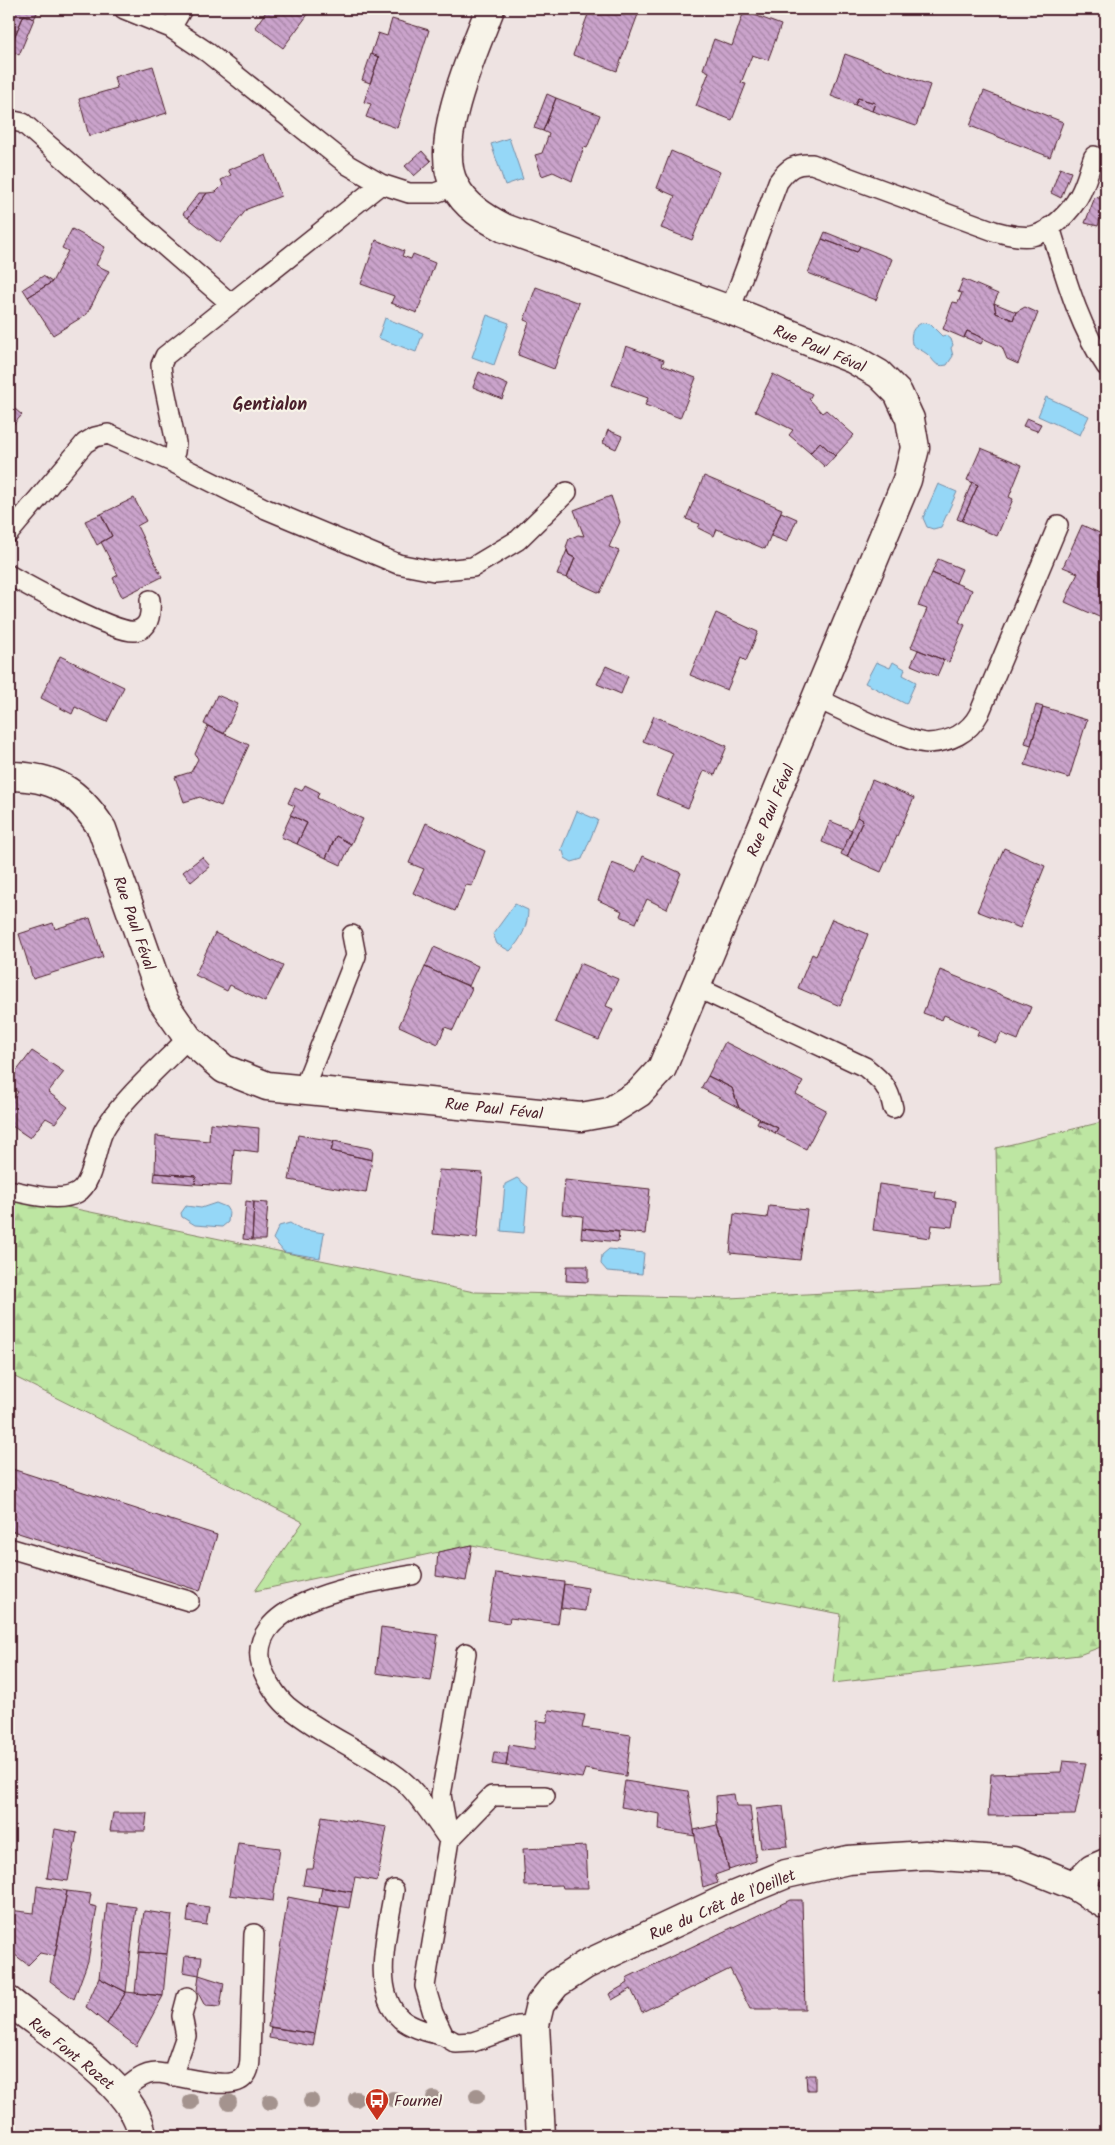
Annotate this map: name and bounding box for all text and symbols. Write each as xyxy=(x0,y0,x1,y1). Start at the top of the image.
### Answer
street label: Rue Paul Féval xyxy=(769,319,870,380)
district label: Gentialon xyxy=(233,391,307,420)
street label: Rue Paul Féval xyxy=(741,760,802,861)
street label: Rue Paul Féval xyxy=(106,873,161,974)
street label: Rue Paul Féval xyxy=(444,1092,544,1127)
street label: Rue du Crêt de l'Oeillet xyxy=(645,1863,801,1948)
street label: Rue Font Rozet xyxy=(23,2012,120,2097)
bus stop icon: Fournel xyxy=(364,2087,390,2121)
place label: Fournel xyxy=(394,2089,442,2114)

